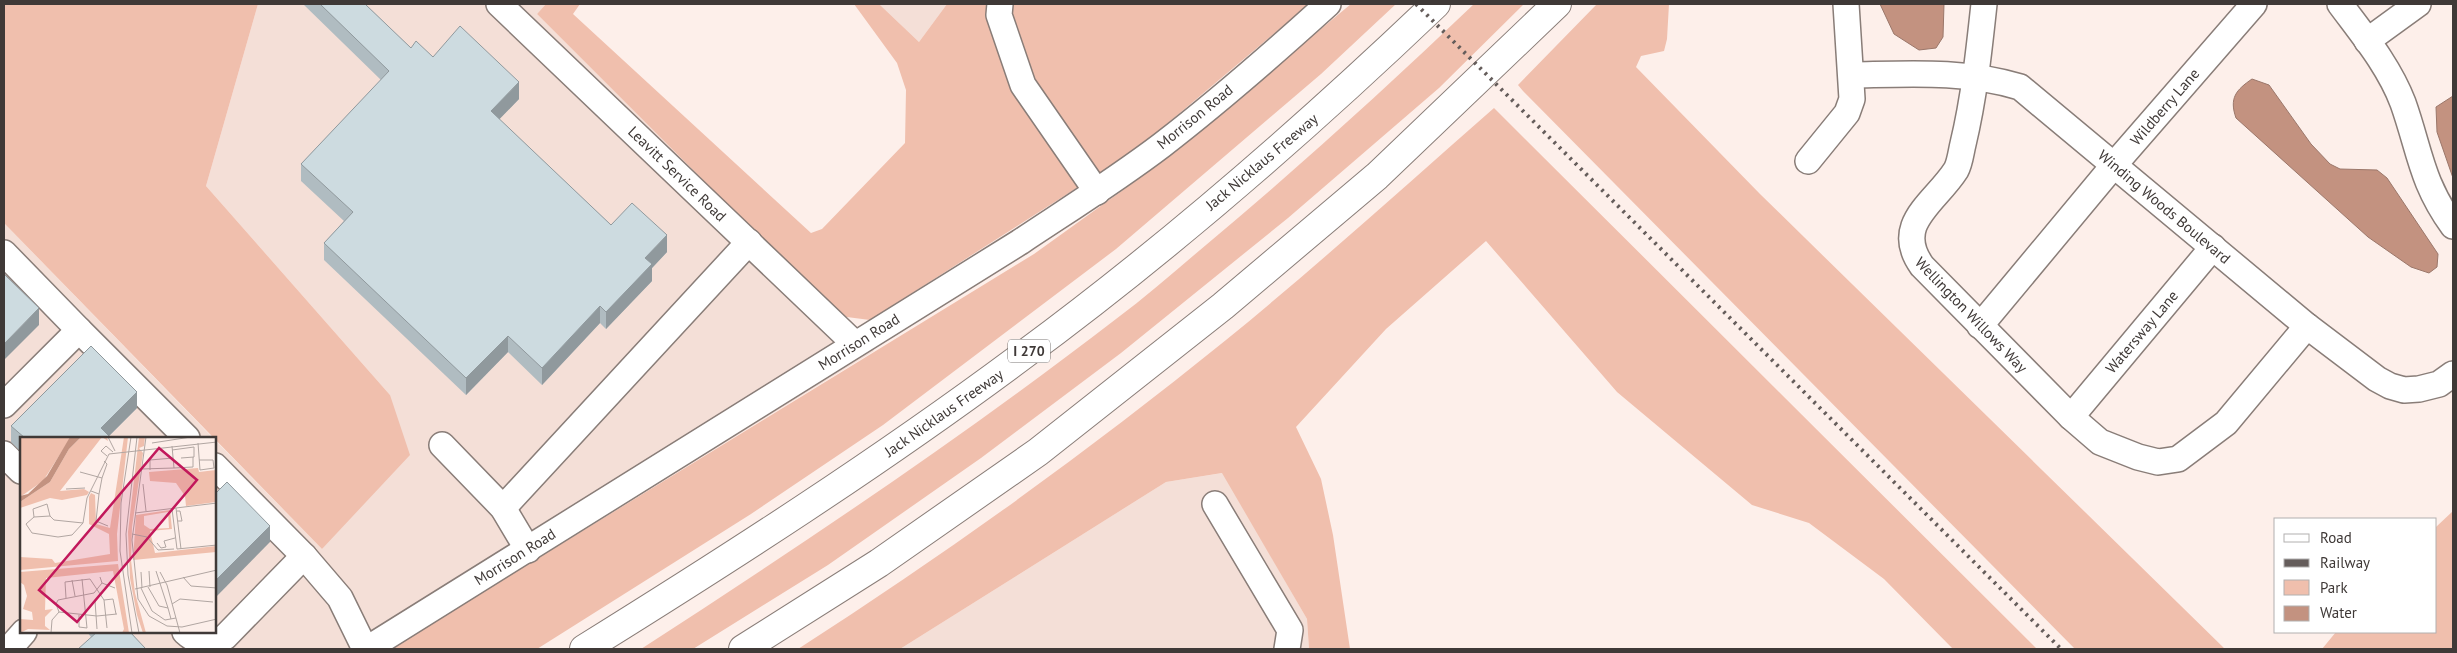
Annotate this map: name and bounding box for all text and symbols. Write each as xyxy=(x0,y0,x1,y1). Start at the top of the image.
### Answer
street label: Wildberry Lane xyxy=(2126,64,2203,149)
street label: Morrison Road xyxy=(1153,80,1237,153)
street label: Jack Nicklaus Freeway xyxy=(1201,109,1322,215)
street label: Leavitt Service Road xyxy=(624,122,730,225)
street label: Winding Woods Boulevard xyxy=(2094,146,2235,268)
street label: Wellington Willows Way xyxy=(1911,253,2032,377)
street label: Watersway Lane xyxy=(2101,286,2182,377)
street label: Morrison Road xyxy=(814,309,903,374)
road number: I 270 xyxy=(1008,340,1050,362)
street label: Jack Nicklaus Freeway xyxy=(880,364,1007,461)
inset map xyxy=(20,437,216,633)
legend xyxy=(2274,518,2437,633)
street label: Morrison Road xyxy=(470,524,559,589)
text: Road xyxy=(2320,528,2352,547)
text: Railway xyxy=(2320,553,2370,572)
text: Park xyxy=(2320,578,2348,597)
text: Water xyxy=(2320,603,2357,622)

